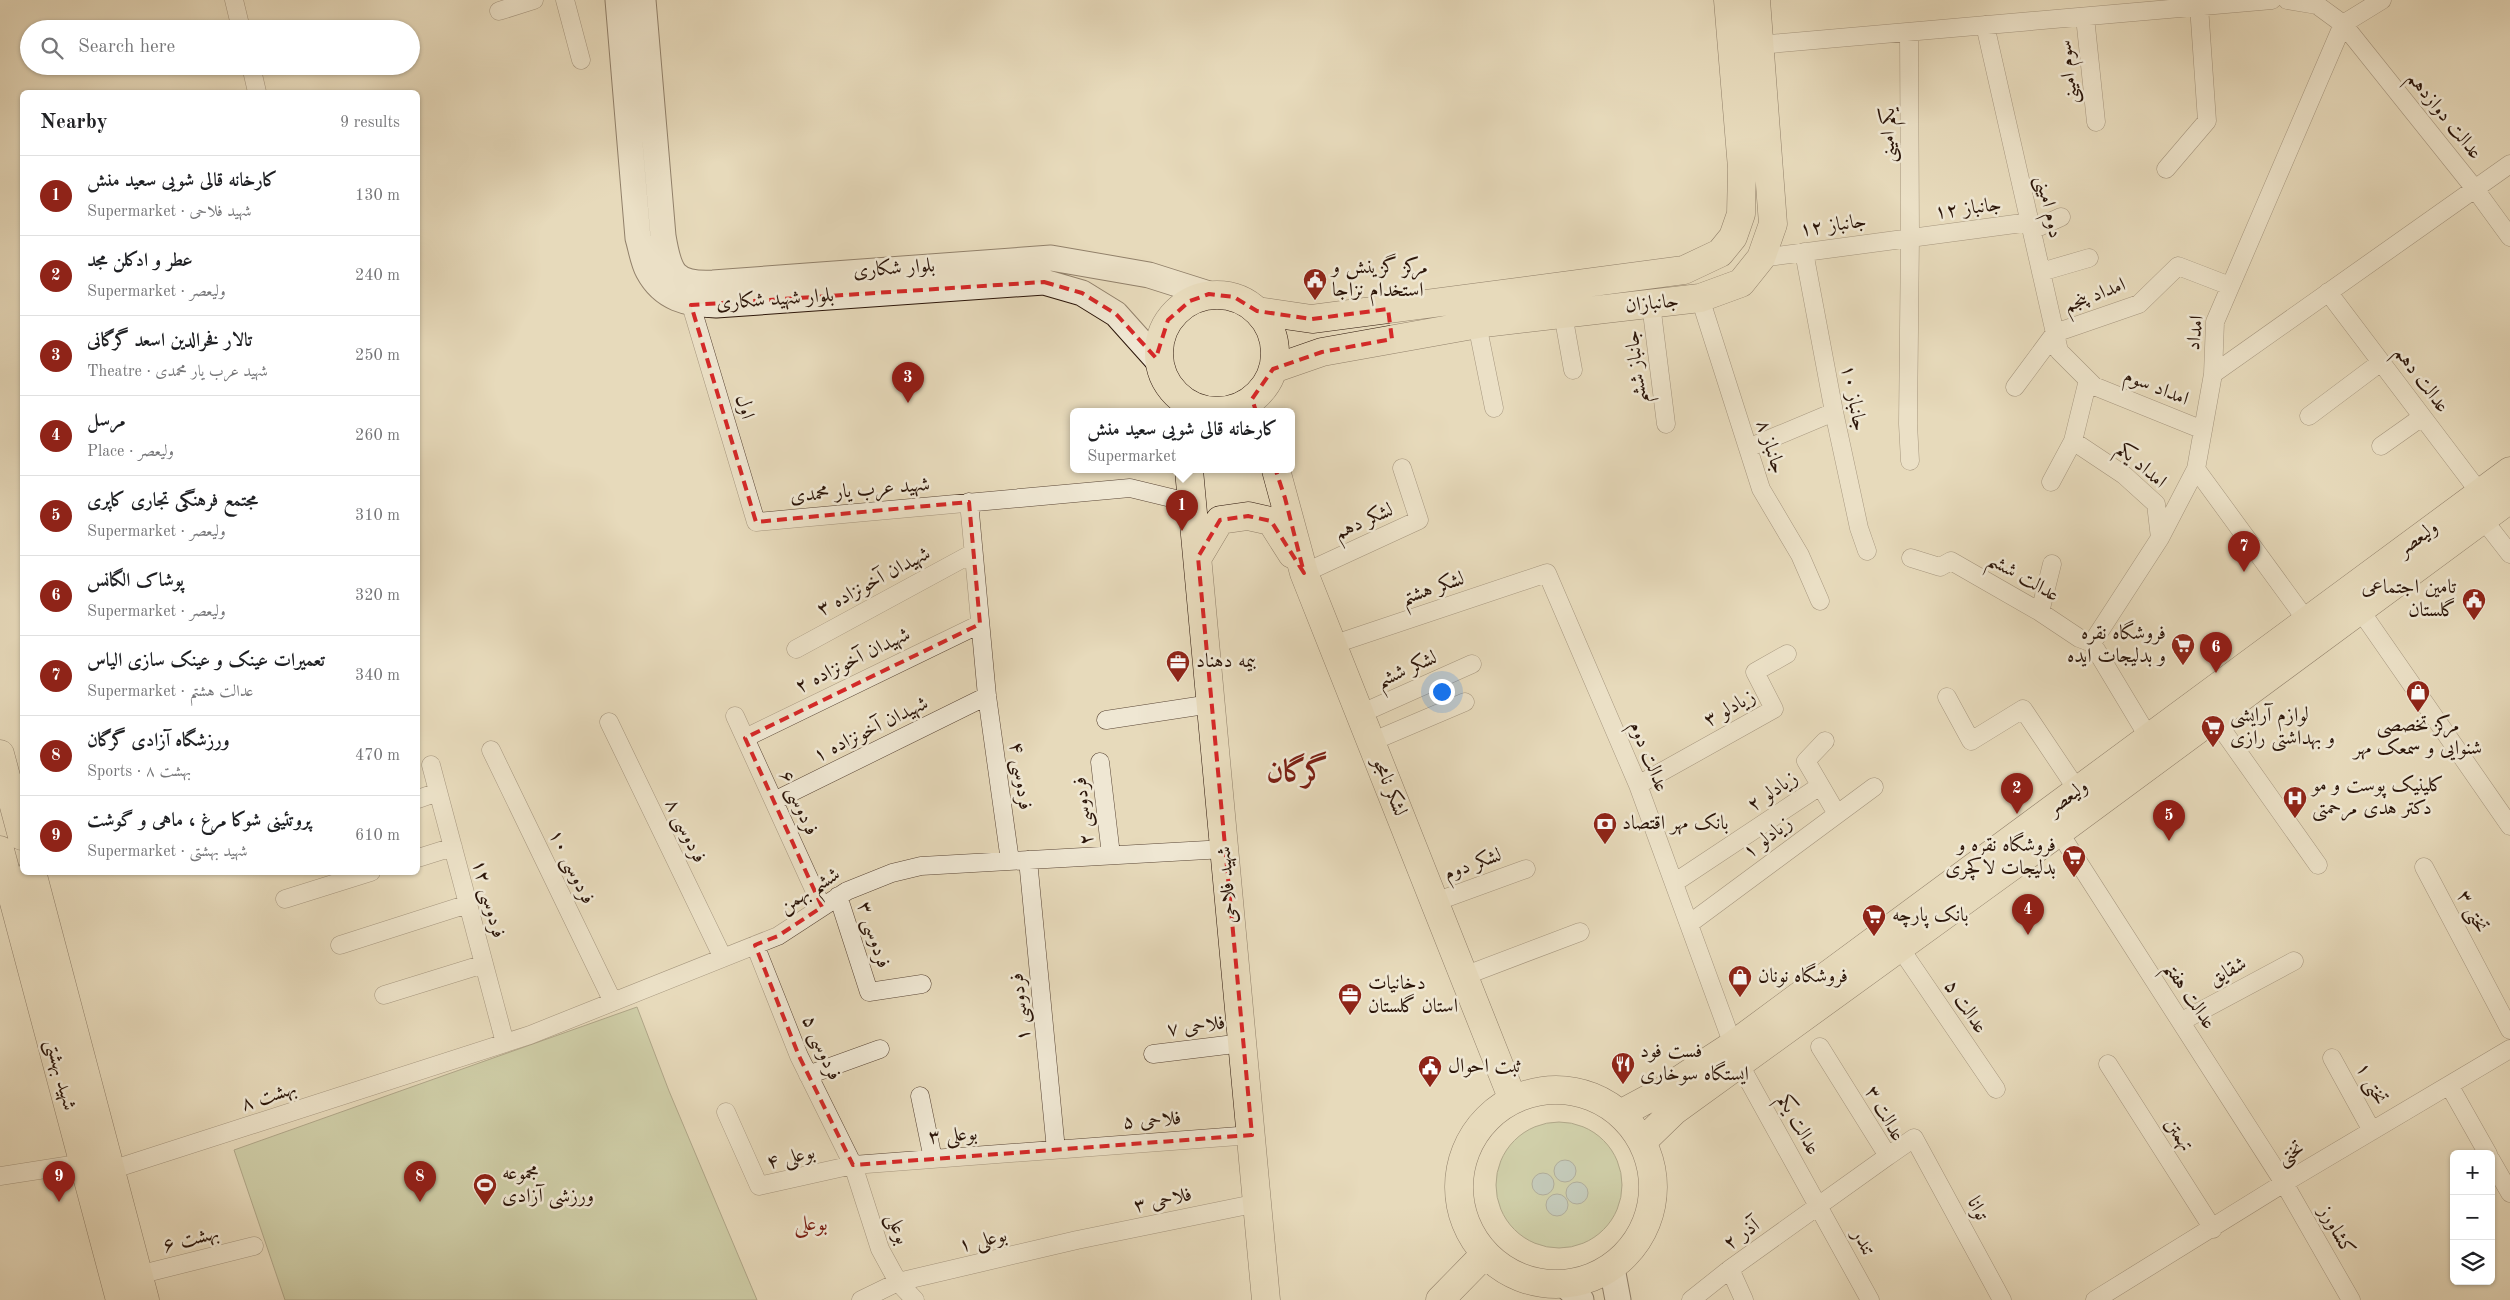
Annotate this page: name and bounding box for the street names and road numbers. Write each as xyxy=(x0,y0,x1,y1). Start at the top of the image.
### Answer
street label: سوم امینی xyxy=(2056,38,2088,105)
street label: عدالت دوازدهم xyxy=(2397,68,2485,168)
street label: یکم امینی xyxy=(1877,106,1906,162)
street label: دوم امینی xyxy=(2025,174,2065,241)
street label: جانباز ۱۲ xyxy=(1933,195,2003,223)
street label: ۱۲ جانباز xyxy=(1798,211,1868,241)
street label: بلوار شکاری xyxy=(852,254,936,283)
street label: امداد پنجم xyxy=(2061,275,2131,323)
street label: بلوار شهید شکاری xyxy=(715,284,835,315)
street label: جانبازان xyxy=(1624,291,1680,317)
street label: امداد xyxy=(2184,314,2208,352)
street label: جانباز ششم xyxy=(1623,328,1659,405)
street label: عدالت دهم xyxy=(2384,343,2452,421)
street label: ۱۰ جانباز xyxy=(1837,363,1869,433)
street label: امداد سوم xyxy=(2119,366,2191,416)
street label: اول xyxy=(731,393,757,421)
street label: جانباز ۸ xyxy=(1752,418,1788,476)
street label: امداد یکم xyxy=(2108,438,2171,498)
street label: شهید عرب یار محمدی xyxy=(789,475,931,509)
street label: لشکر دهم xyxy=(1331,499,1399,550)
street label: ولیعصر xyxy=(2392,518,2443,563)
street label: ۳ شهیدان آخونزاده xyxy=(812,540,934,621)
street label: عدالت ششم xyxy=(1980,550,2062,613)
street label: لشکر هشتم xyxy=(1399,568,1470,617)
street label: ۲ شهیدان آخونزاده xyxy=(791,621,914,698)
street label: لشکر ششم xyxy=(1373,647,1444,699)
street label: زیادلو ۳ xyxy=(1701,687,1760,732)
street label: ۱ شهیدان آخونزاده xyxy=(809,690,932,767)
street label: عدالت دوم xyxy=(1619,719,1671,797)
street label: ۴ فردوسی xyxy=(1002,741,1035,812)
street label: لشکر نامجو xyxy=(1367,753,1411,819)
street label: ۶ فردوسی xyxy=(772,768,821,840)
street label: زیادلو ۲ xyxy=(1744,768,1802,817)
street label: ۲ فردوسی xyxy=(1070,776,1101,846)
street label: ولیعصر xyxy=(2042,777,2093,822)
street label: ۸ فردوسی xyxy=(658,796,709,868)
street label: زیادلو ۱ xyxy=(1740,813,1797,863)
street label: ۱۰ فردوسی xyxy=(542,827,598,909)
street label: لشکر دوم xyxy=(1441,844,1507,890)
street label: شهید فلاحی xyxy=(1215,845,1242,924)
street label: ۱۲ فردوسی xyxy=(465,858,508,941)
street label: ششم بهمن xyxy=(776,864,848,924)
street label: تختی ۳ xyxy=(2450,887,2492,938)
street label: ۳ فردوسی xyxy=(850,899,893,972)
street label: شقایق xyxy=(2206,954,2251,991)
street label: عدالت هفتم xyxy=(2153,959,2219,1038)
street label: ۱ فردوسی xyxy=(1007,972,1038,1042)
street label: عدالت ۵ xyxy=(1940,977,1990,1037)
street label: ۵ فردوسی xyxy=(795,1013,844,1085)
street label: ۷ فلاحی xyxy=(1166,1013,1226,1041)
street label: شهید بهشتی xyxy=(38,1037,79,1113)
street label: ۱ تختی xyxy=(2349,1059,2391,1110)
street label: ۸ بهشت xyxy=(239,1079,299,1116)
street label: عدالت ۳ xyxy=(1861,1083,1907,1145)
street label: عدالت یکم xyxy=(1767,1090,1824,1162)
street label: ۵ فلاحی xyxy=(1122,1109,1182,1133)
street label: تهمتن xyxy=(2159,1115,2196,1156)
street label: ۳ بوعلی xyxy=(928,1124,978,1151)
street label: تختی xyxy=(2274,1138,2309,1172)
street label: ۴ بوعلی xyxy=(765,1143,818,1176)
street label: ۳ فلاحی xyxy=(1132,1185,1194,1217)
street label: توانا xyxy=(1962,1194,1991,1225)
street label: کشاورز xyxy=(2313,1201,2359,1259)
street label: بوعلی xyxy=(879,1211,912,1248)
street label: ۲ آذر xyxy=(1718,1211,1766,1254)
street label: ۶ بهشت xyxy=(161,1223,221,1258)
street label: تندر xyxy=(1847,1225,1878,1260)
street label: ۱ بوعلی xyxy=(957,1226,1010,1259)

